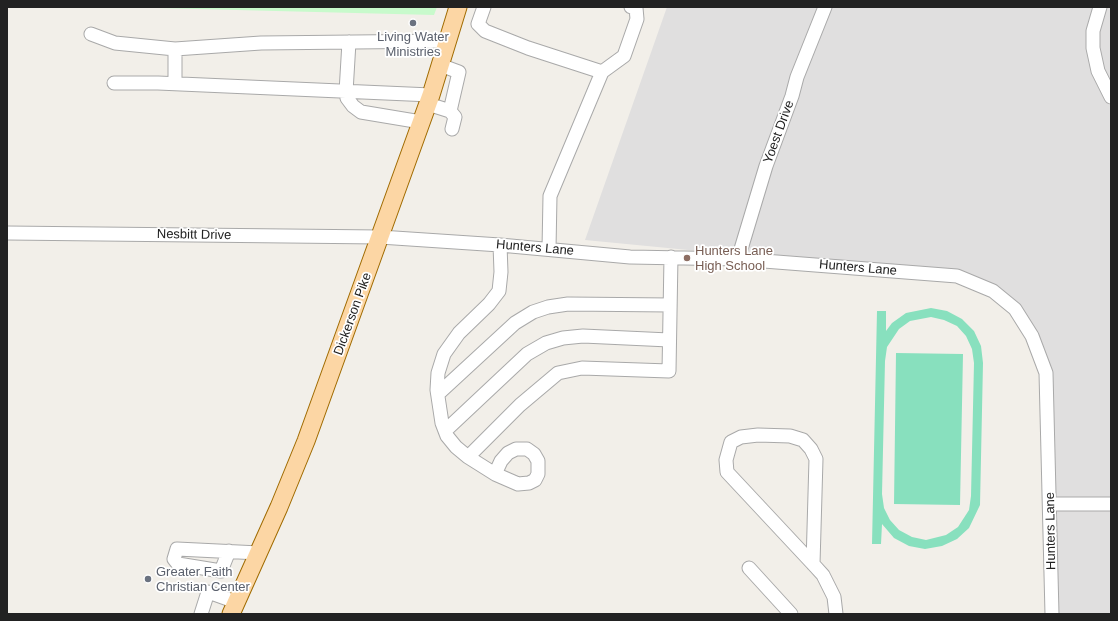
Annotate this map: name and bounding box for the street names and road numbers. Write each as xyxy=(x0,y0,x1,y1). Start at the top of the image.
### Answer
street label: Yoest Drive xyxy=(760,98,798,166)
street label: Nesbitt Drive xyxy=(157,227,231,243)
street label: Hunters Lane xyxy=(495,237,575,259)
street label: Hunters Lane xyxy=(818,257,898,279)
street label: Dickerson Pike xyxy=(331,271,375,357)
street label: Hunters Lane xyxy=(1043,492,1059,570)

